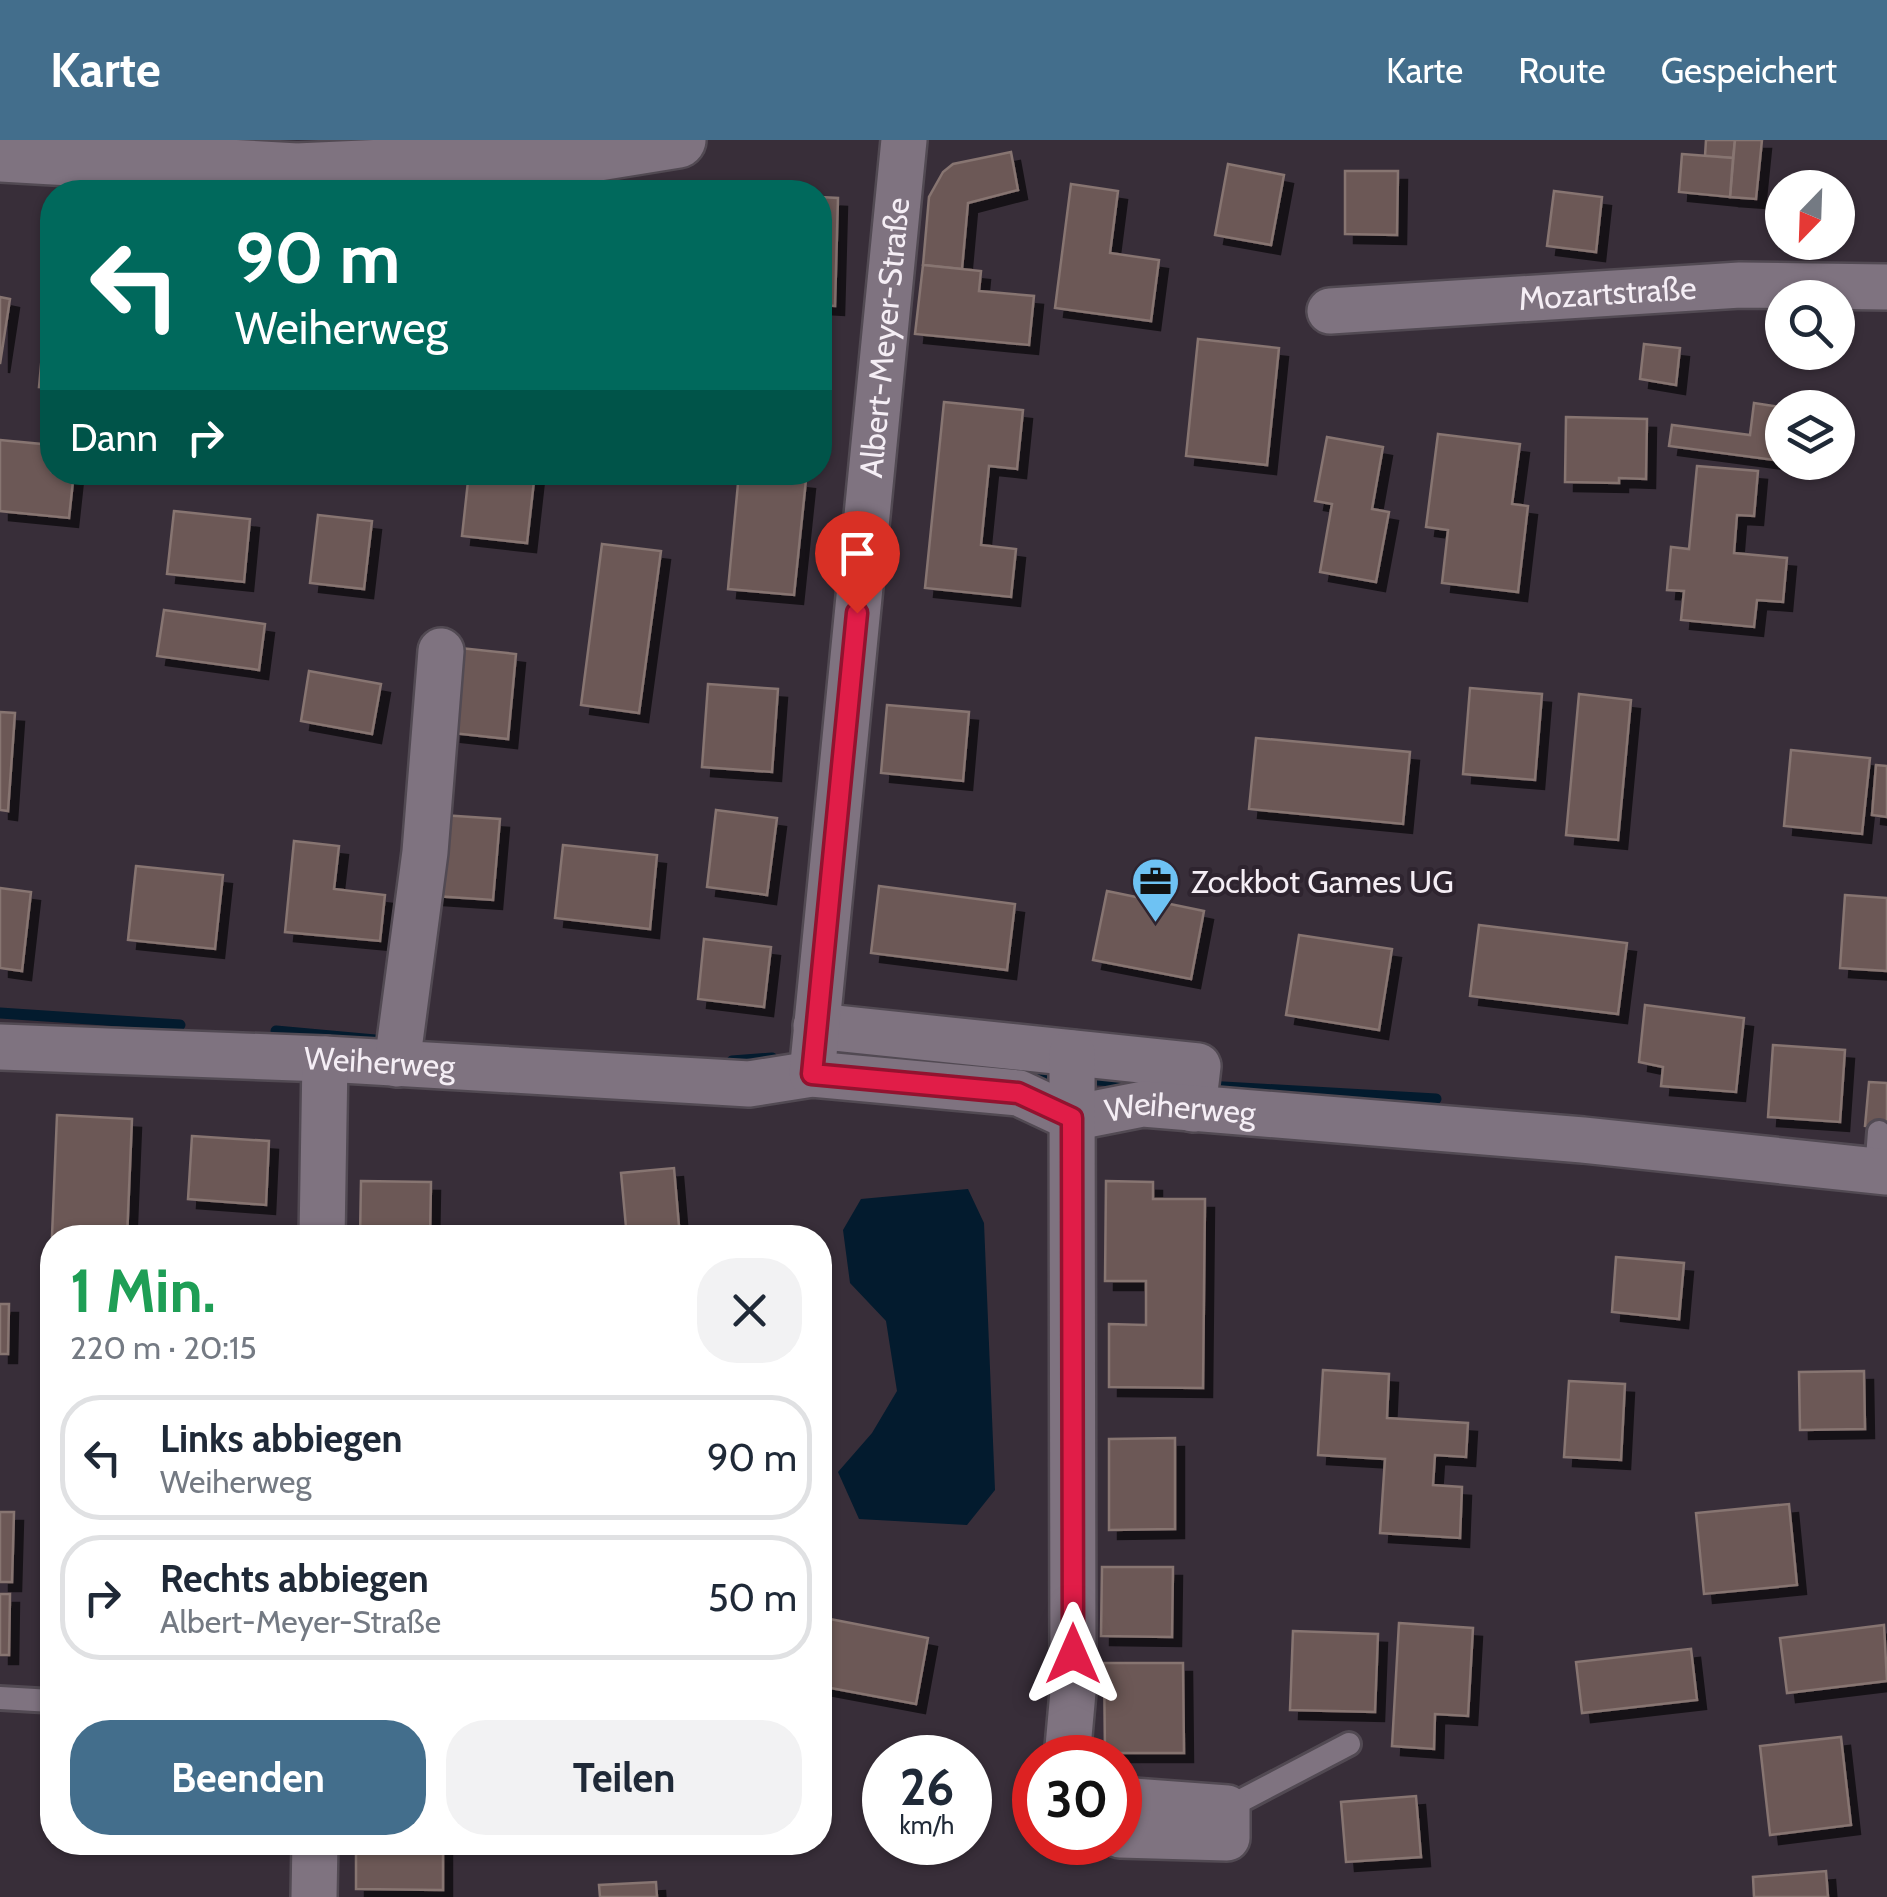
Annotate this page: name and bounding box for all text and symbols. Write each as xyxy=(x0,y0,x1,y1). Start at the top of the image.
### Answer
text: Karte xyxy=(50,41,161,99)
text: Karte xyxy=(1386,49,1463,92)
text: Route xyxy=(1518,49,1606,92)
text: Gespeichert xyxy=(1661,49,1837,92)
north arrow xyxy=(1765,170,1855,260)
map controls xyxy=(1765,170,1855,480)
street label: Albert-Meyer-Straße xyxy=(851,196,917,479)
text: 90 m xyxy=(235,215,400,301)
icon: left xyxy=(70,220,200,350)
street label: Mozartstraße xyxy=(1517,268,1698,318)
button: search xyxy=(1765,280,1855,370)
text: Weiherweg xyxy=(235,301,448,355)
button: layers xyxy=(1765,390,1855,480)
icon: right xyxy=(178,410,233,465)
text: Dann xyxy=(70,414,158,461)
pin xyxy=(815,511,900,614)
icon: arrive xyxy=(830,526,885,581)
office icon: Zockbot Games UG xyxy=(1130,856,1182,924)
place label: Zockbot Games UG xyxy=(1191,862,1454,901)
street label: Weiherweg xyxy=(303,1038,458,1086)
street label: Weiherweg xyxy=(1102,1083,1258,1132)
text: 1 Min. xyxy=(70,1254,216,1327)
button: close xyxy=(697,1258,802,1363)
text: 220 m · 20:15 xyxy=(70,1328,257,1367)
text: Links abbiegen xyxy=(160,1415,403,1462)
icon: left xyxy=(75,1430,130,1485)
text: 90 m xyxy=(707,1434,797,1481)
text: Weiherweg xyxy=(160,1462,311,1501)
text: Rechts abbiegen xyxy=(160,1555,429,1602)
icon: right xyxy=(75,1570,130,1625)
text: 50 m xyxy=(708,1574,797,1621)
text: Albert-Meyer-Straße xyxy=(160,1602,441,1641)
position arrow xyxy=(1021,1602,1125,1706)
button: Beenden xyxy=(70,1720,426,1835)
button: Teilen xyxy=(446,1720,802,1835)
speed limit sign: 30 xyxy=(1012,1735,1142,1865)
text: 26 xyxy=(900,1757,954,1818)
text: km/h xyxy=(900,1810,954,1840)

